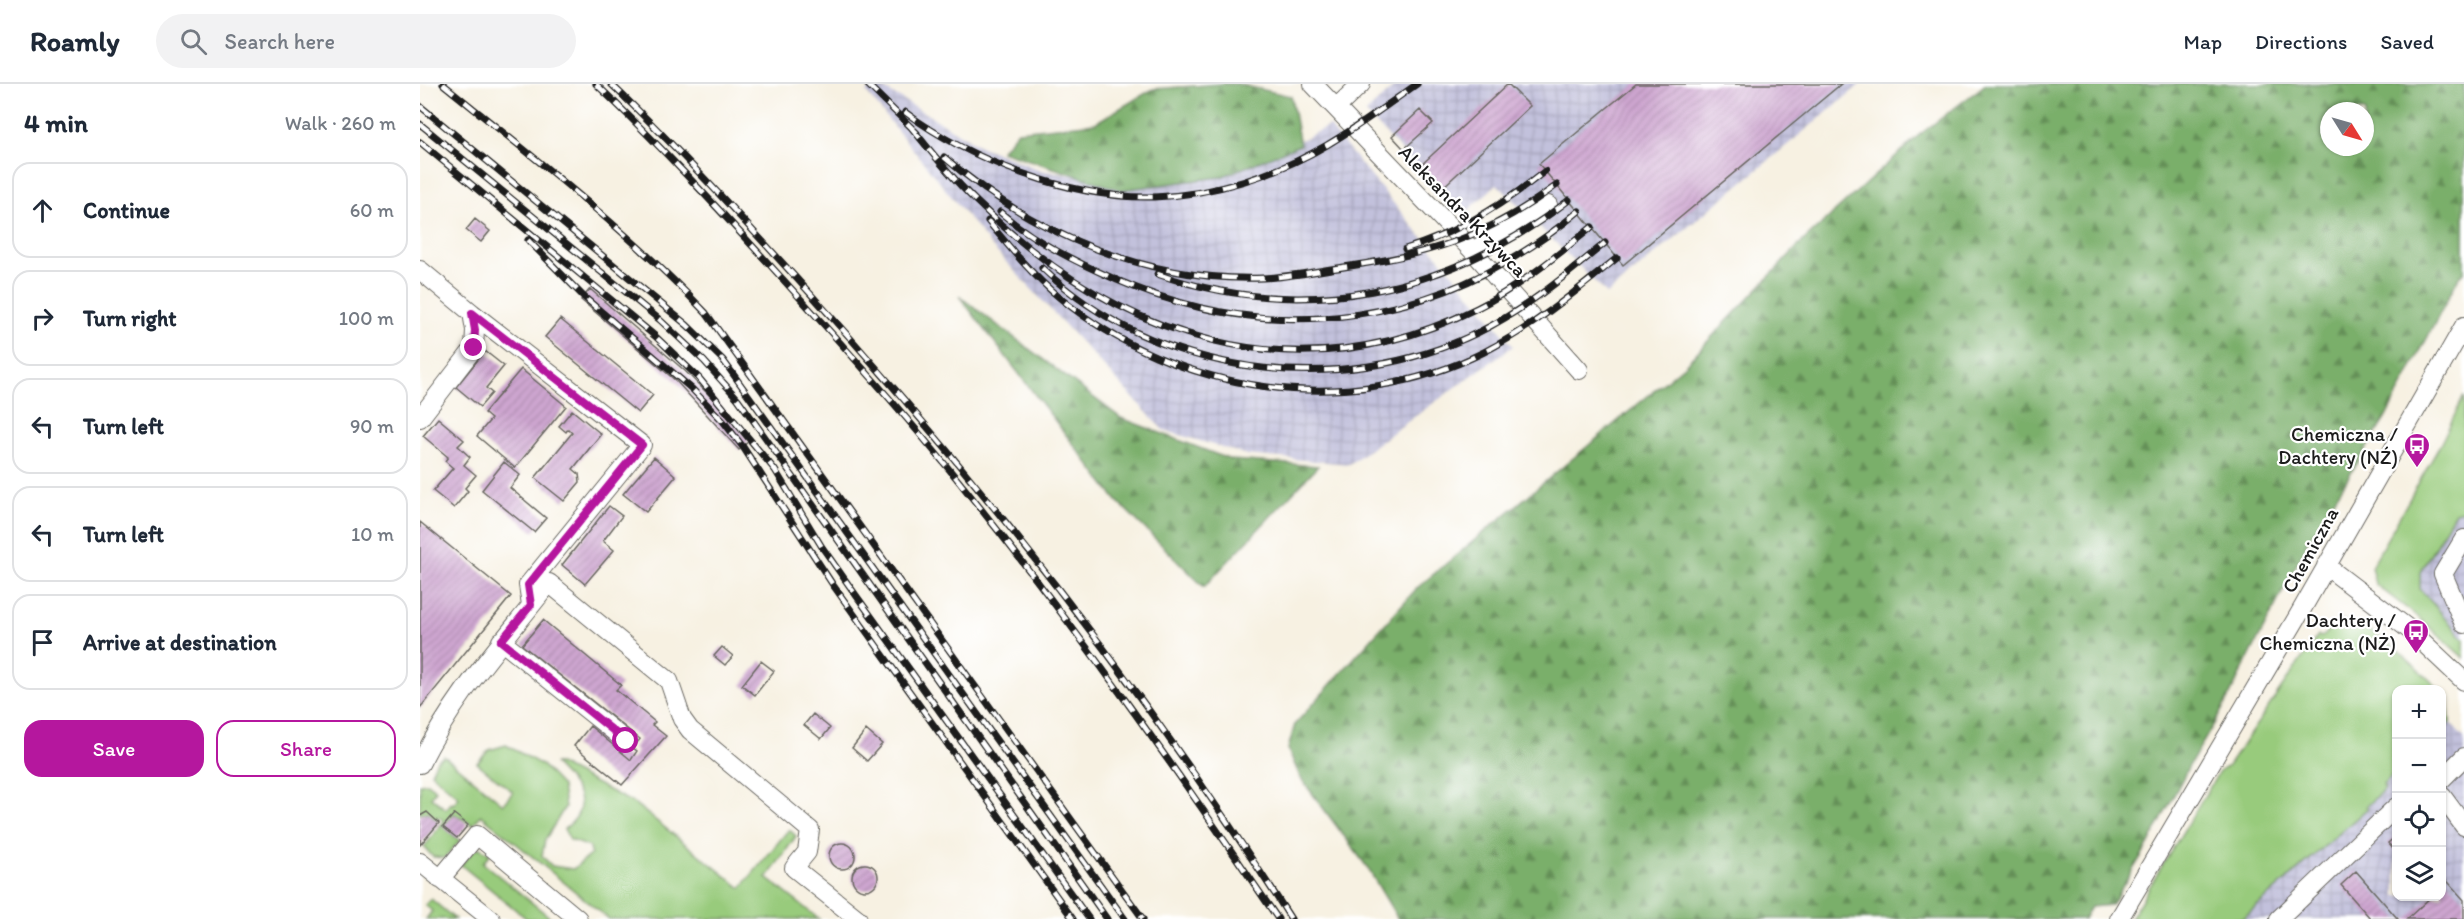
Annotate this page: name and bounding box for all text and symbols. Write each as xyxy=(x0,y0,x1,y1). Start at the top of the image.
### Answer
search box xyxy=(156,14,576,68)
text: Roamly xyxy=(30,24,120,58)
icon: search xyxy=(177,25,210,58)
text: Search here xyxy=(225,28,335,55)
text: Map xyxy=(2184,29,2222,54)
text: Directions xyxy=(2255,29,2347,54)
text: Saved xyxy=(2380,29,2434,54)
north arrow xyxy=(2320,102,2374,156)
text: 4 min xyxy=(24,107,88,139)
text: Walk · 260 m xyxy=(285,111,396,135)
street label: Aleksandra Krzywca xyxy=(1394,140,1532,282)
icon: ahead xyxy=(26,194,59,227)
text: Continue xyxy=(83,197,170,224)
text: 60 m xyxy=(350,198,394,222)
icon: right xyxy=(26,302,59,335)
text: Turn right xyxy=(83,305,177,332)
text: 100 m xyxy=(339,306,394,330)
route end xyxy=(460,334,486,360)
icon: left xyxy=(26,410,59,443)
text: Turn left xyxy=(83,413,164,440)
text: 90 m xyxy=(350,414,394,438)
place label: Chemiczna / Dachtery (NŹ) xyxy=(2278,422,2399,469)
bus stop icon: Chemiczna / Dachtery (NŹ) xyxy=(2402,431,2432,469)
street label: Chemiczna xyxy=(2277,503,2344,597)
icon: left xyxy=(26,518,59,551)
text: Turn left xyxy=(83,521,164,548)
text: 10 m xyxy=(351,522,394,546)
place label: Dachtery / Chemiczna (NŻ) xyxy=(2260,608,2397,655)
bus stop icon: Dachtery / Chemiczna (NŻ) xyxy=(2401,617,2431,655)
icon: arrive xyxy=(26,626,59,659)
text: Arrive at destination xyxy=(83,629,277,656)
map controls xyxy=(2392,685,2446,901)
button: + xyxy=(2392,685,2446,739)
button: Save xyxy=(24,720,204,777)
button: Share xyxy=(216,720,396,777)
route start xyxy=(612,727,638,753)
button: − xyxy=(2392,739,2446,793)
button: locate xyxy=(2392,793,2446,847)
button: layers xyxy=(2392,847,2446,901)

